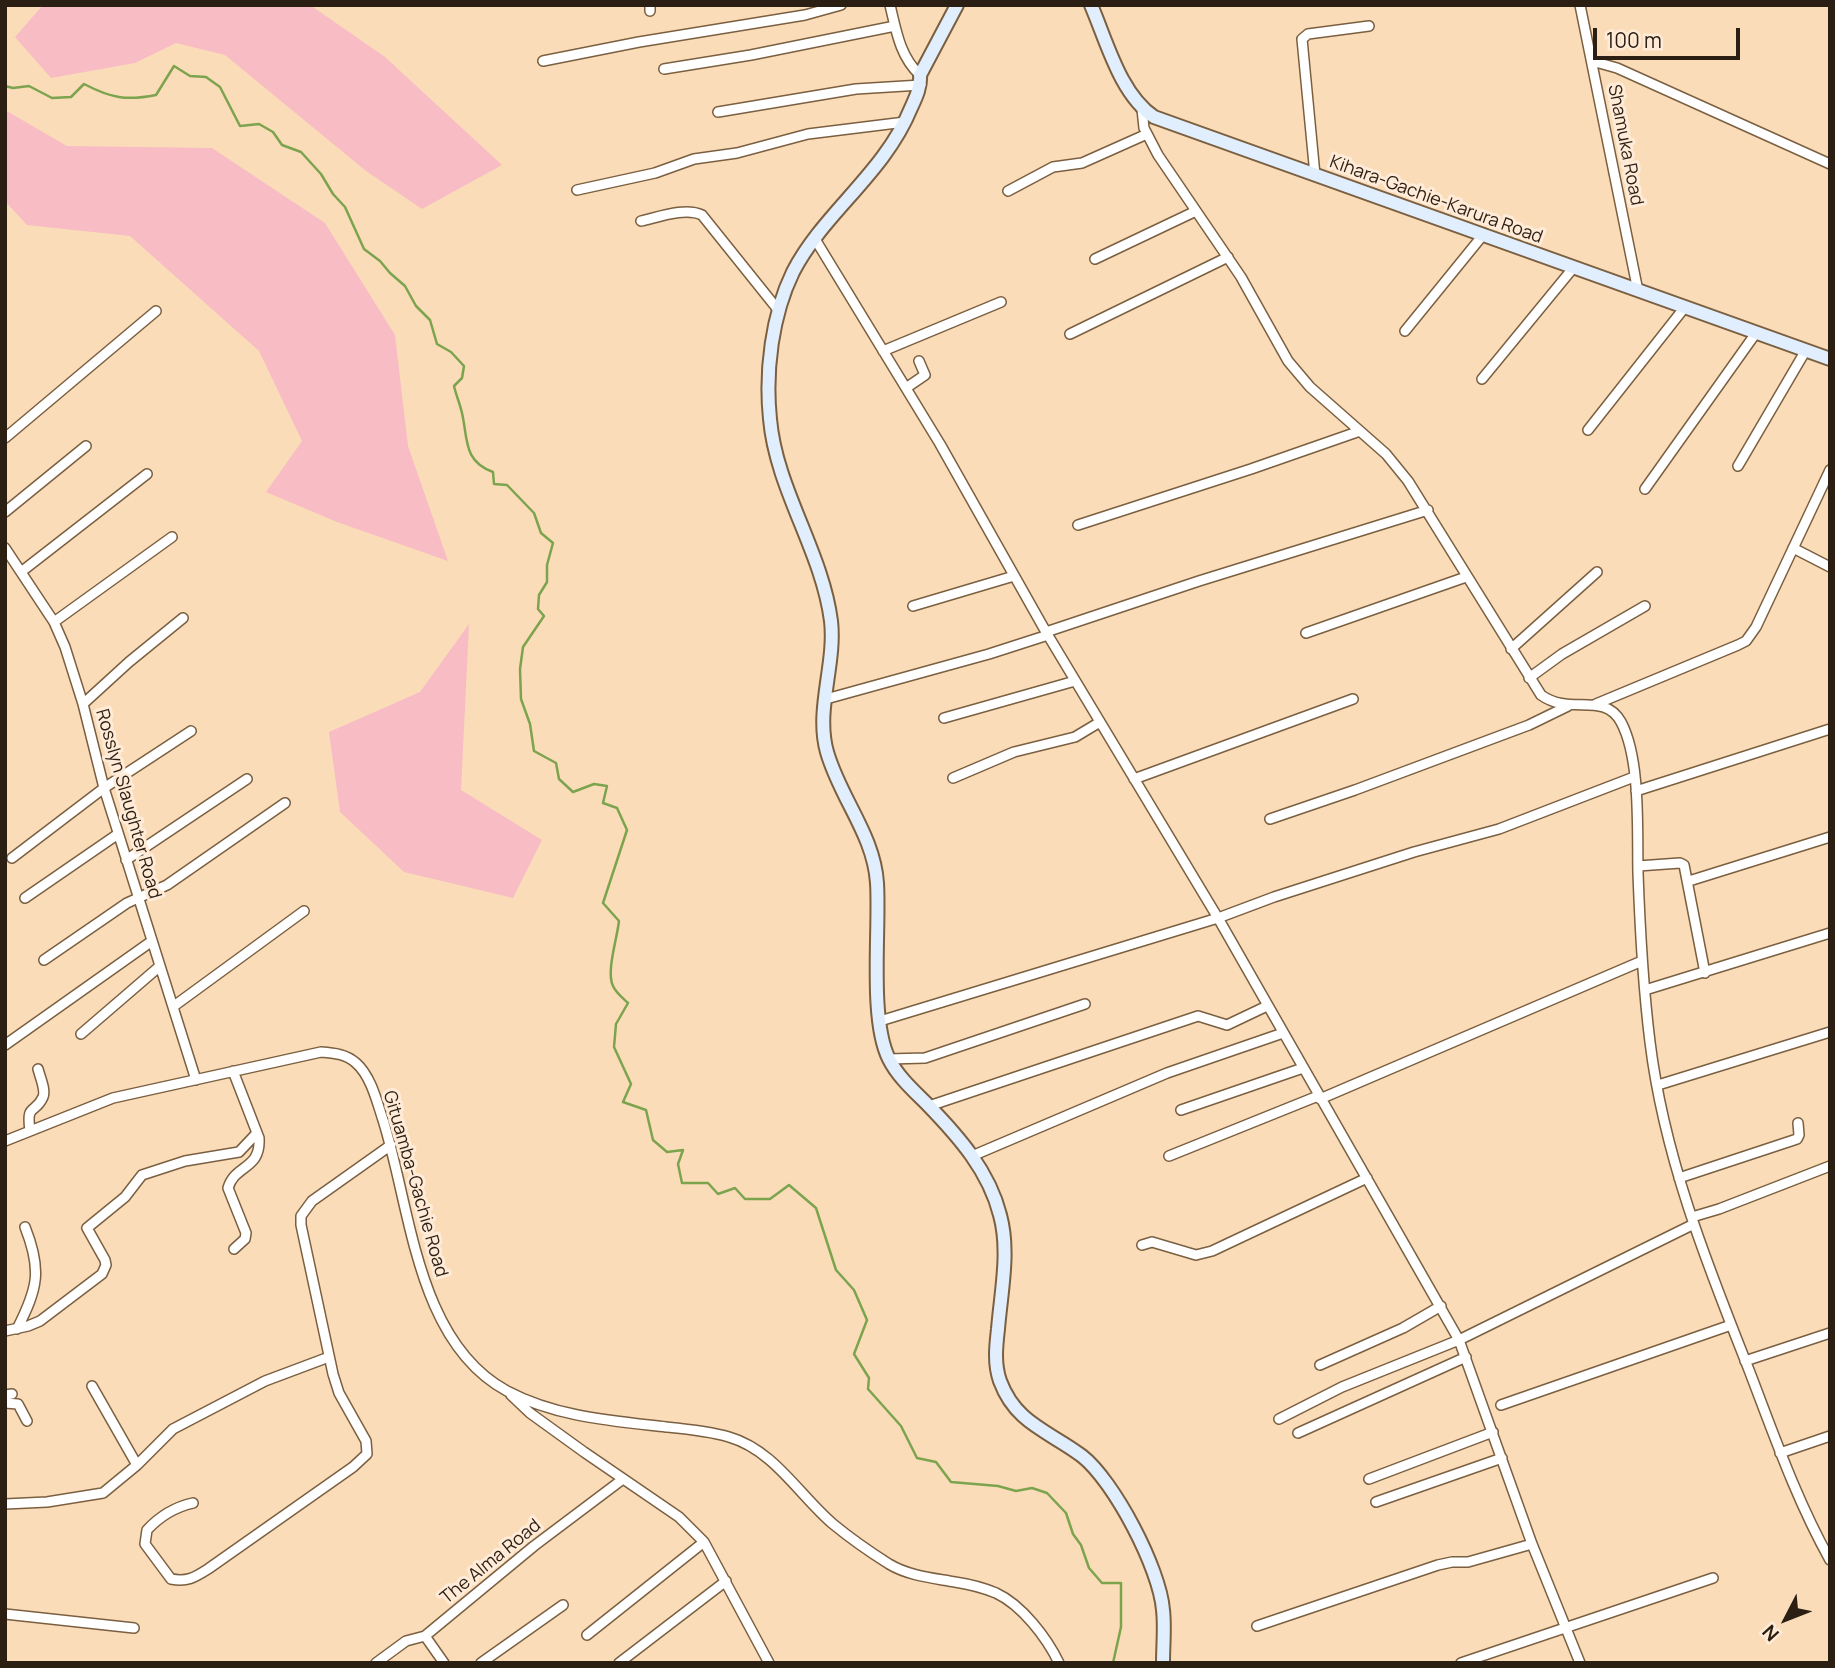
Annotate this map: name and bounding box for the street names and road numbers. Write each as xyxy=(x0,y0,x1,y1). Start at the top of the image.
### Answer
street label: Shamuka Road xyxy=(1603,83,1647,207)
street label: Kihara-Gachie-Karura Road xyxy=(1327,151,1545,249)
street label: Rosslyn Slaughter Road xyxy=(91,707,165,901)
street label: Gituamba-Gachie Road xyxy=(378,1088,452,1280)
street label: The Alma Road xyxy=(437,1515,545,1609)

